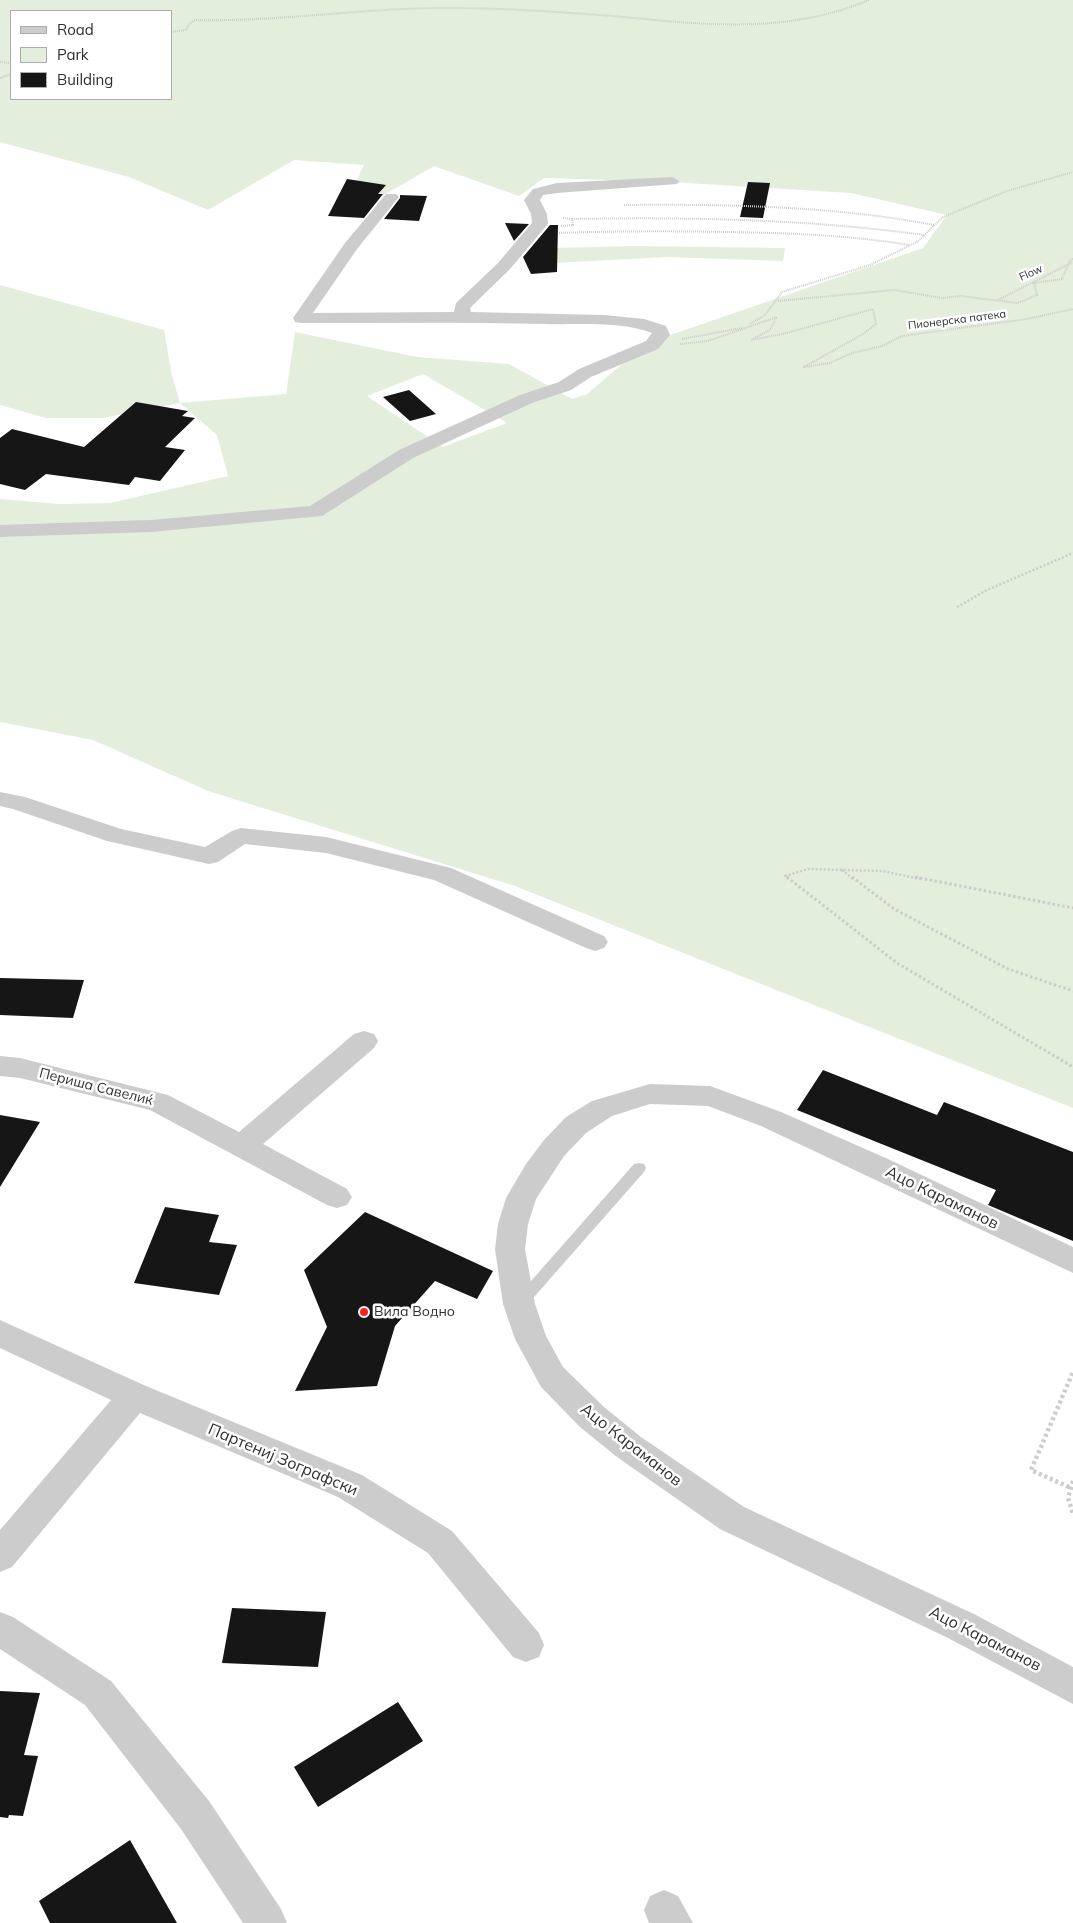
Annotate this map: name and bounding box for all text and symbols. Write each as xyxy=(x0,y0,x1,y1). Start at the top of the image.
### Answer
legend xyxy=(10,10,172,100)
text: Road xyxy=(57,20,94,39)
text: Park xyxy=(57,45,89,64)
text: Building xyxy=(57,70,113,89)
street label: Flow xyxy=(1017,262,1045,284)
street label: Пионерска патека xyxy=(907,307,1007,333)
street label: Периша Савелиќ xyxy=(37,1065,155,1109)
street label: Ацо Караманов xyxy=(882,1162,1002,1234)
place label: Вила Водно xyxy=(374,1304,455,1320)
marker: Вила Водно xyxy=(358,1306,370,1318)
street label: Ацо Караманов xyxy=(577,1400,685,1490)
street label: Партениј Зографски xyxy=(205,1420,361,1500)
street label: Ацо Караманов xyxy=(926,1602,1044,1676)

